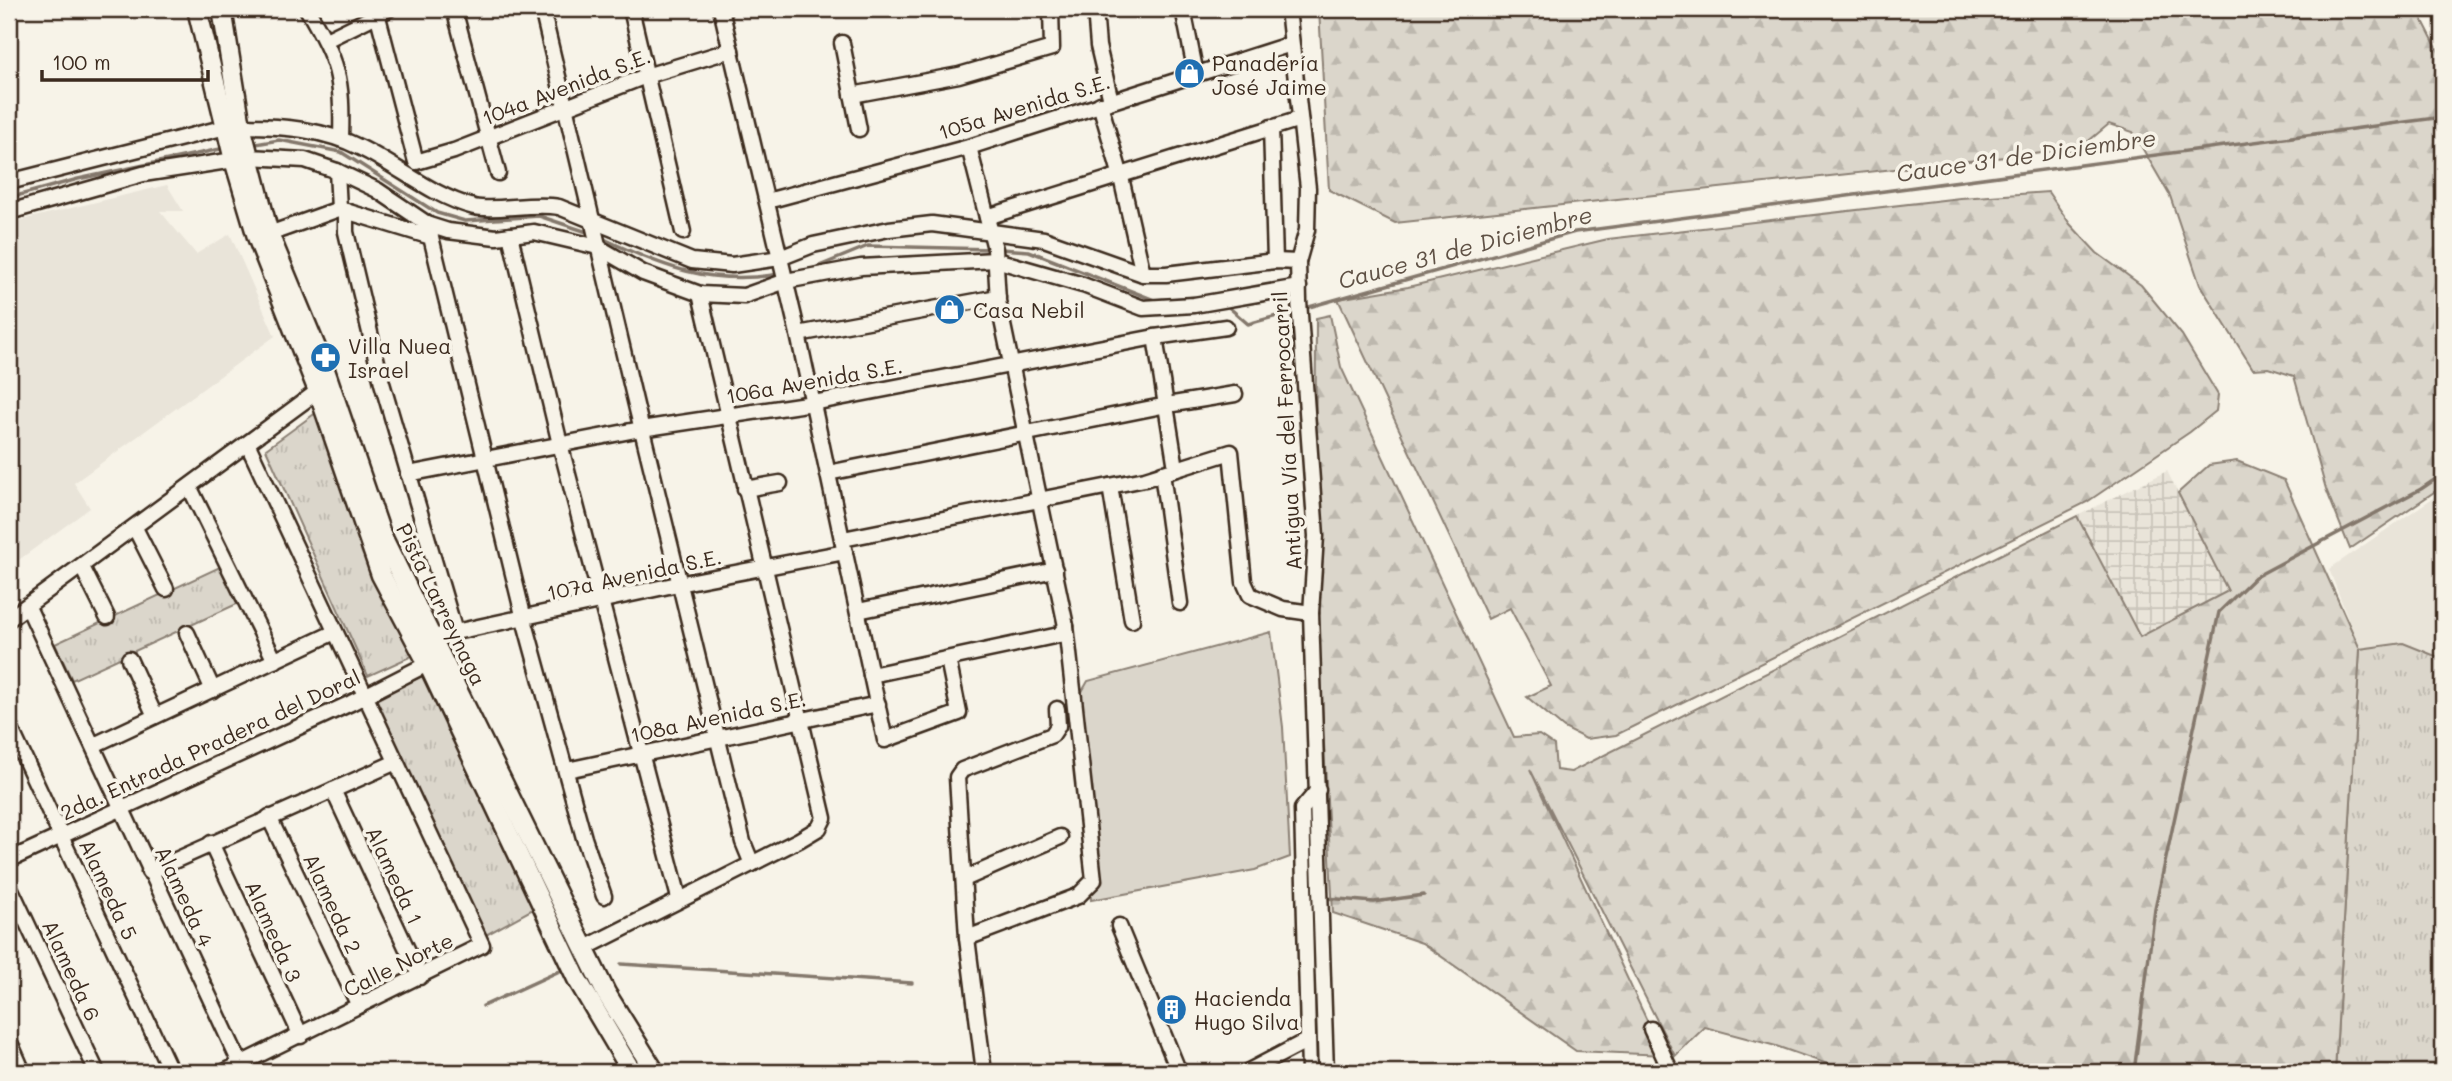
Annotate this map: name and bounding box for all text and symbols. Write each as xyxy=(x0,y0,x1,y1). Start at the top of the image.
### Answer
scale bar xyxy=(42,38,208,82)
street label: 104a Avenida S.E. xyxy=(478,41,654,131)
text: 100 m xyxy=(52,48,111,75)
place label: Panadería José Jaime xyxy=(1212,49,1327,100)
shop icon: Panadería José Jaime xyxy=(1172,57,1206,91)
street label: 105a Avenida S.E. xyxy=(935,67,1113,145)
water label: Cauce 31 de Diciembre xyxy=(1894,122,2158,188)
water label: Cauce 31 de Diciembre xyxy=(1335,199,1595,295)
street label: Antigua Vía del Ferrocarril xyxy=(1265,290,1307,572)
shop icon: Casa Nebil xyxy=(933,292,967,326)
place label: Casa Nebil xyxy=(973,296,1085,323)
place label: Villa Nuea Israel xyxy=(348,332,451,383)
pharmacy icon: Villa Nuea Israel xyxy=(308,340,342,374)
street label: 106a Avenida S.E. xyxy=(724,351,904,409)
street label: Pista Larreynaga xyxy=(391,518,493,690)
street label: 107a Avenida S.E. xyxy=(544,542,724,606)
street label: 2da. Entrada Pradera del Doral xyxy=(56,662,364,826)
street label: 108a Avenida S.E. xyxy=(628,684,808,748)
street label: Alameda 1 xyxy=(361,822,429,928)
street label: Alameda 5 xyxy=(74,834,144,944)
street label: Alameda 4 xyxy=(150,841,220,951)
street label: Alameda 2 xyxy=(298,849,368,957)
street label: Alameda 3 xyxy=(240,876,308,986)
street label: Alameda 6 xyxy=(37,915,107,1025)
street label: Calle Norte xyxy=(339,926,457,1002)
place label: Hacienda Hugo Silva xyxy=(1194,984,1300,1035)
building icon: Hacienda Hugo Silva xyxy=(1154,992,1188,1026)

